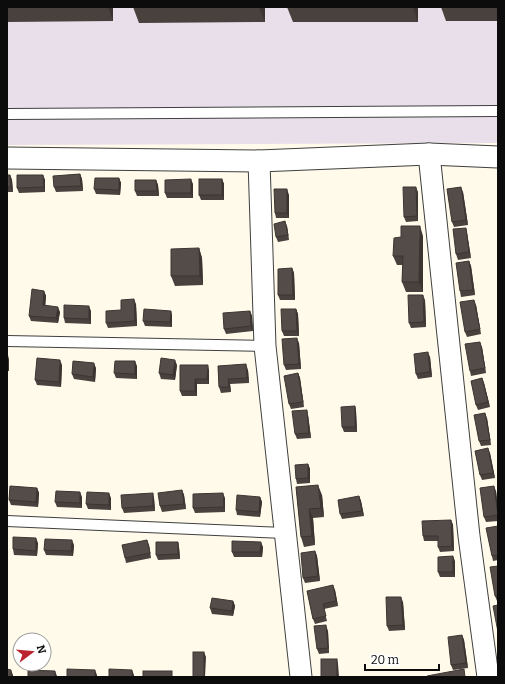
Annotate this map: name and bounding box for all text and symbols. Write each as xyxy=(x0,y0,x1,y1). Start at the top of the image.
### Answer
north arrow xyxy=(12,632,52,672)
text: N xyxy=(34,644,49,656)
scale bar xyxy=(365,646,439,672)
text: 20 m xyxy=(371,653,400,667)

